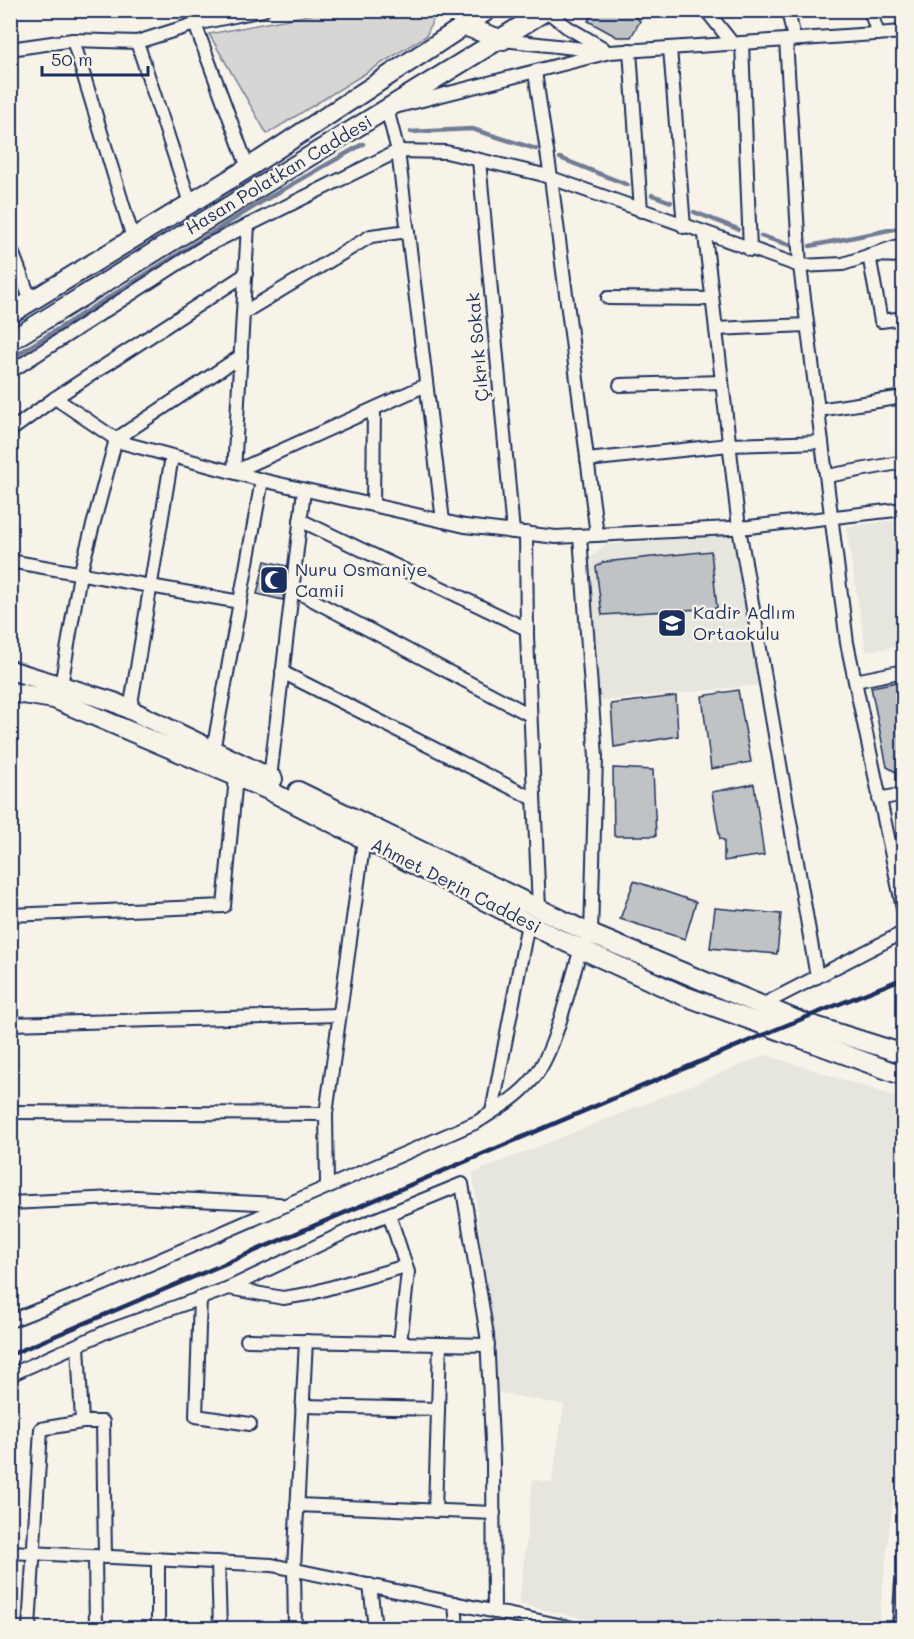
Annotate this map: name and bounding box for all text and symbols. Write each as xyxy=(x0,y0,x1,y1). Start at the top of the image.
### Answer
scale bar xyxy=(42,39,148,77)
text: 50 m xyxy=(51,47,93,71)
street label: Hasan Polatkan Caddesi xyxy=(181,109,376,240)
street label: Çıkrık Sokak xyxy=(460,292,494,403)
place label: Nuru Osmaniye Camii xyxy=(295,557,427,602)
mosque icon: Nuru Osmaniye Camii xyxy=(258,564,290,596)
place label: Kadir Adlım Ortaokulu xyxy=(693,600,795,645)
school or university icon: Kadir Adlım Ortaokulu xyxy=(656,607,688,639)
street label: Ahmet Derin Caddesi xyxy=(367,832,546,938)

